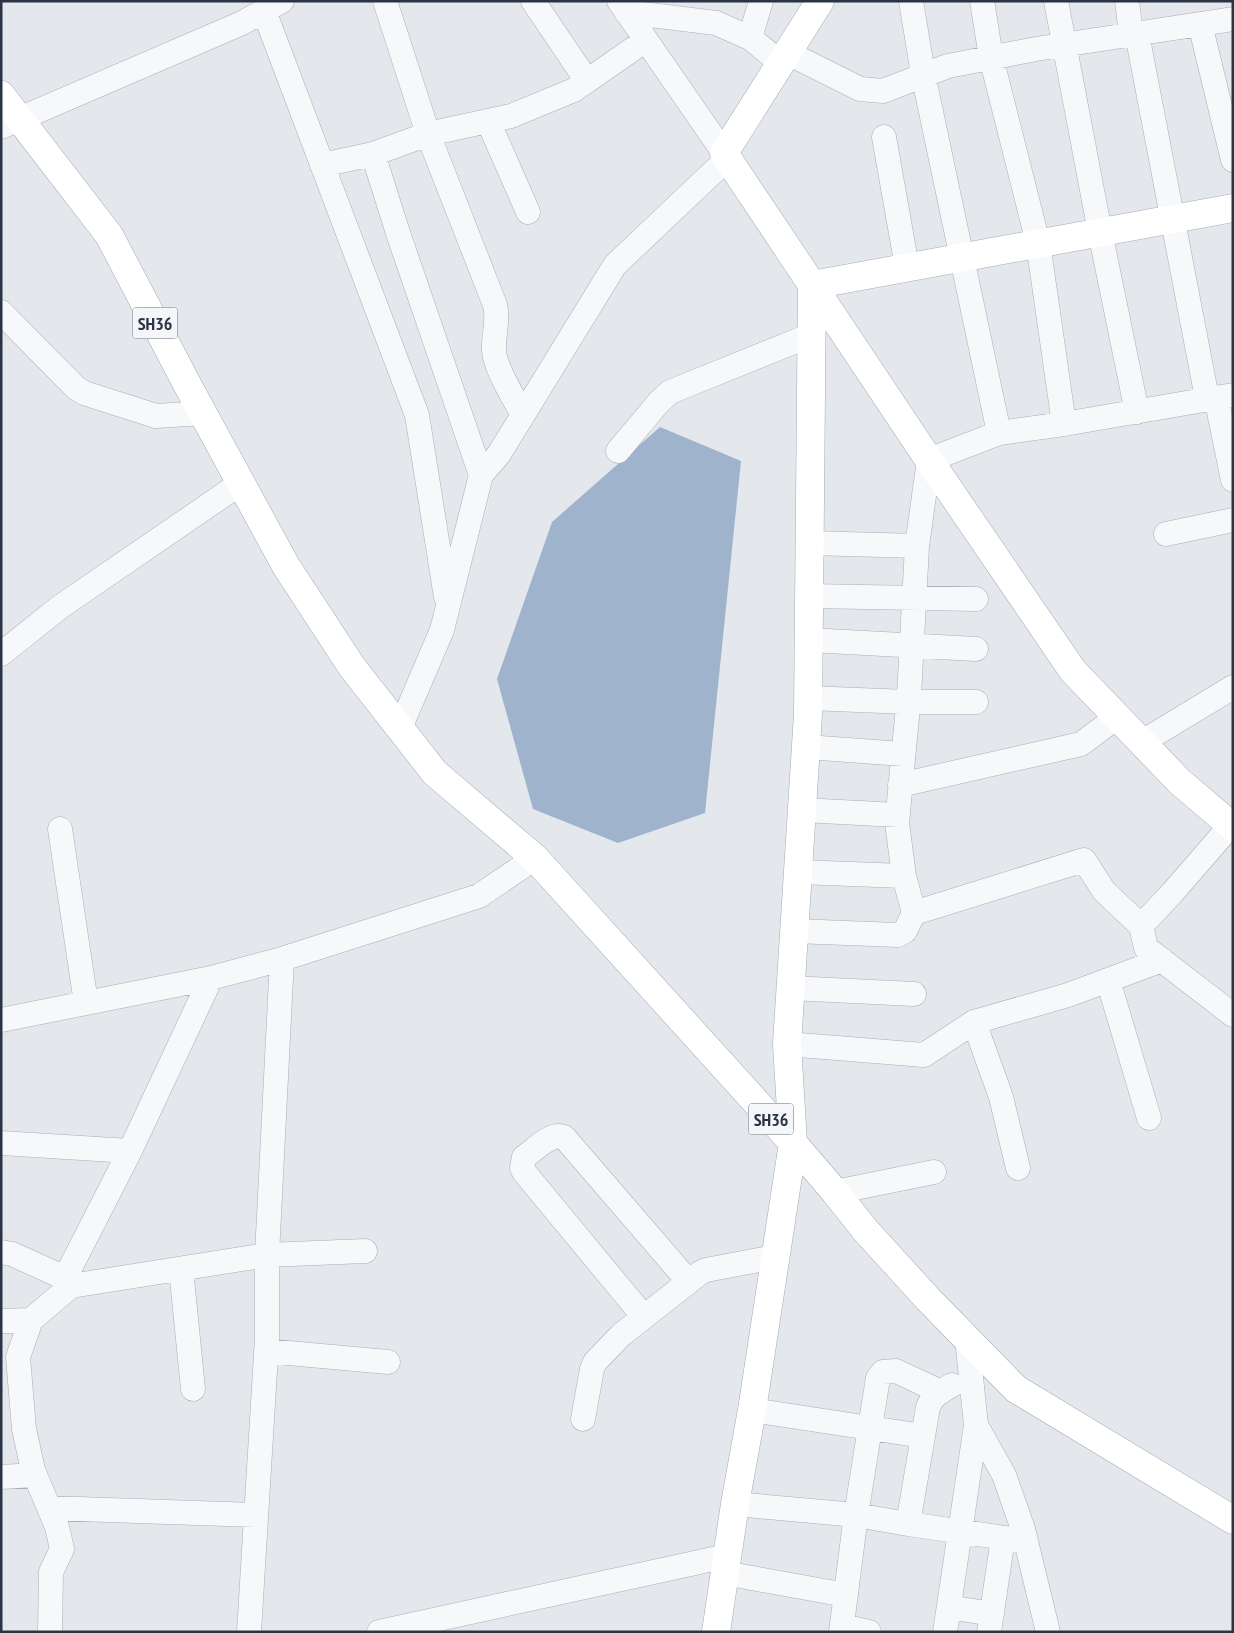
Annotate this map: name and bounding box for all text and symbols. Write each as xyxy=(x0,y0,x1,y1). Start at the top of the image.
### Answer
road number: SH36 xyxy=(132,307,178,338)
road number: SH36 xyxy=(748,1104,794,1134)

